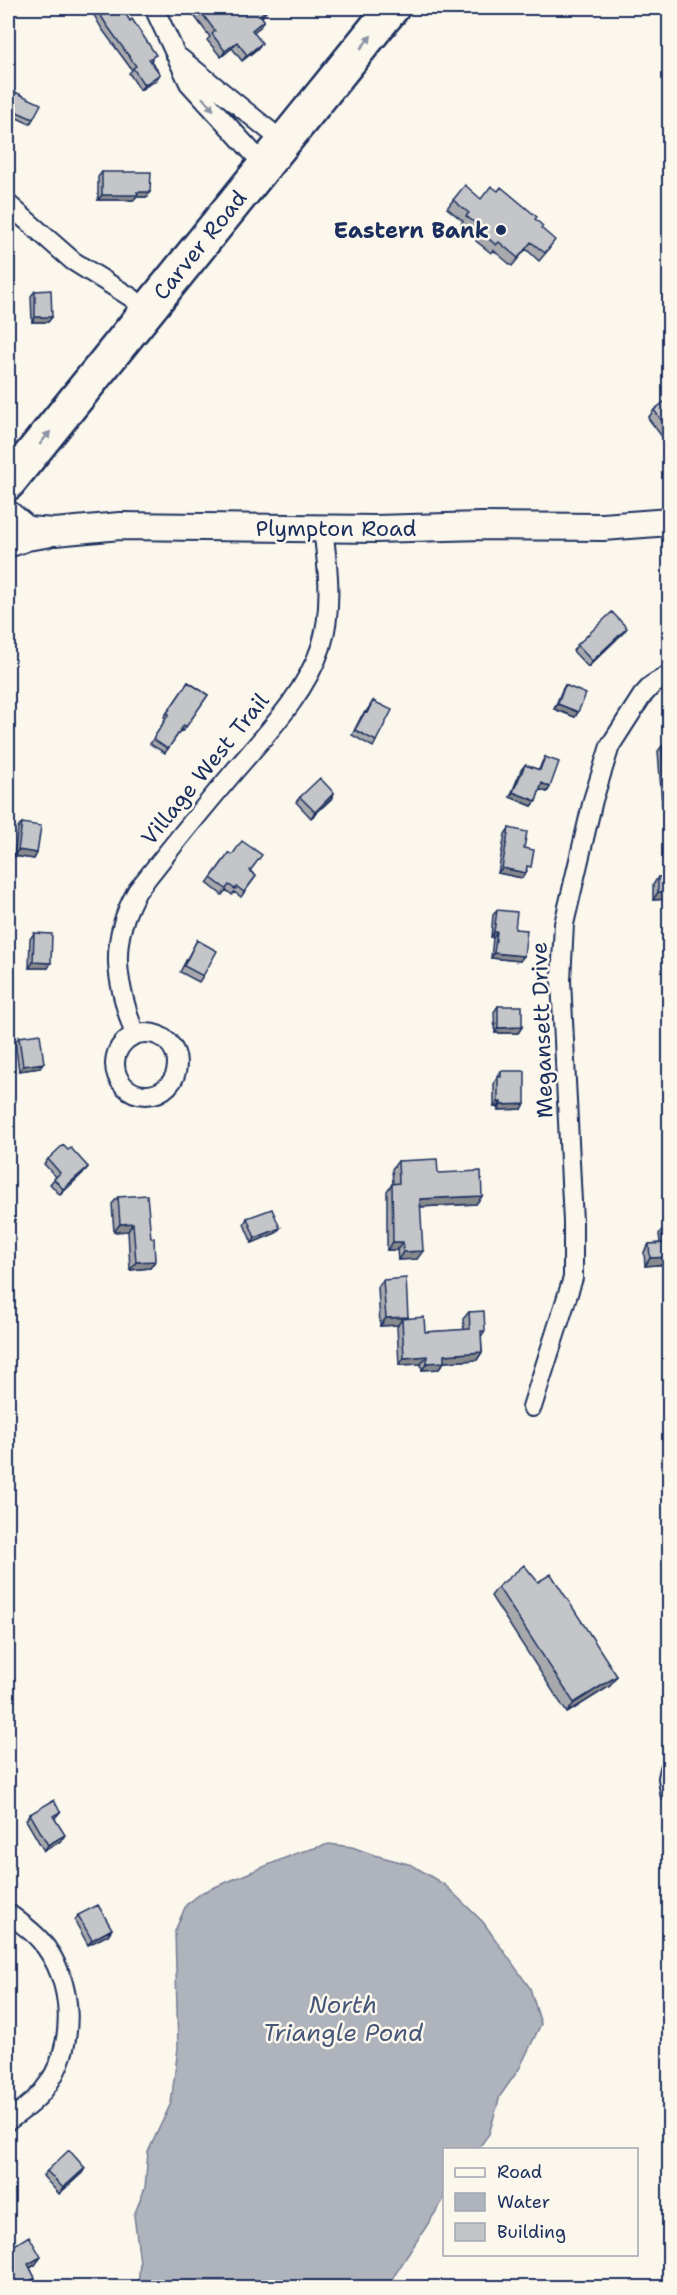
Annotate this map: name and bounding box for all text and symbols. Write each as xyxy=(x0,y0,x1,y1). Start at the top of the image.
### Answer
one-way arrow xyxy=(359,35,372,50)
one-way arrow xyxy=(201,96,214,111)
street label: Carver Road xyxy=(147,184,253,306)
place label: Eastern Bank xyxy=(334,216,489,245)
marker: Eastern Bank xyxy=(494,223,508,237)
one-way arrow xyxy=(39,431,51,446)
street label: Plympton Road xyxy=(255,514,417,543)
street label: Village West Trail xyxy=(135,687,276,851)
street label: Megansett Drive xyxy=(524,941,560,1119)
water label: North Triangle Pond xyxy=(263,1989,424,2049)
legend xyxy=(443,2148,638,2256)
text: Road xyxy=(497,2160,542,2184)
text: Water xyxy=(497,2190,550,2214)
text: Building xyxy=(497,2220,566,2244)

